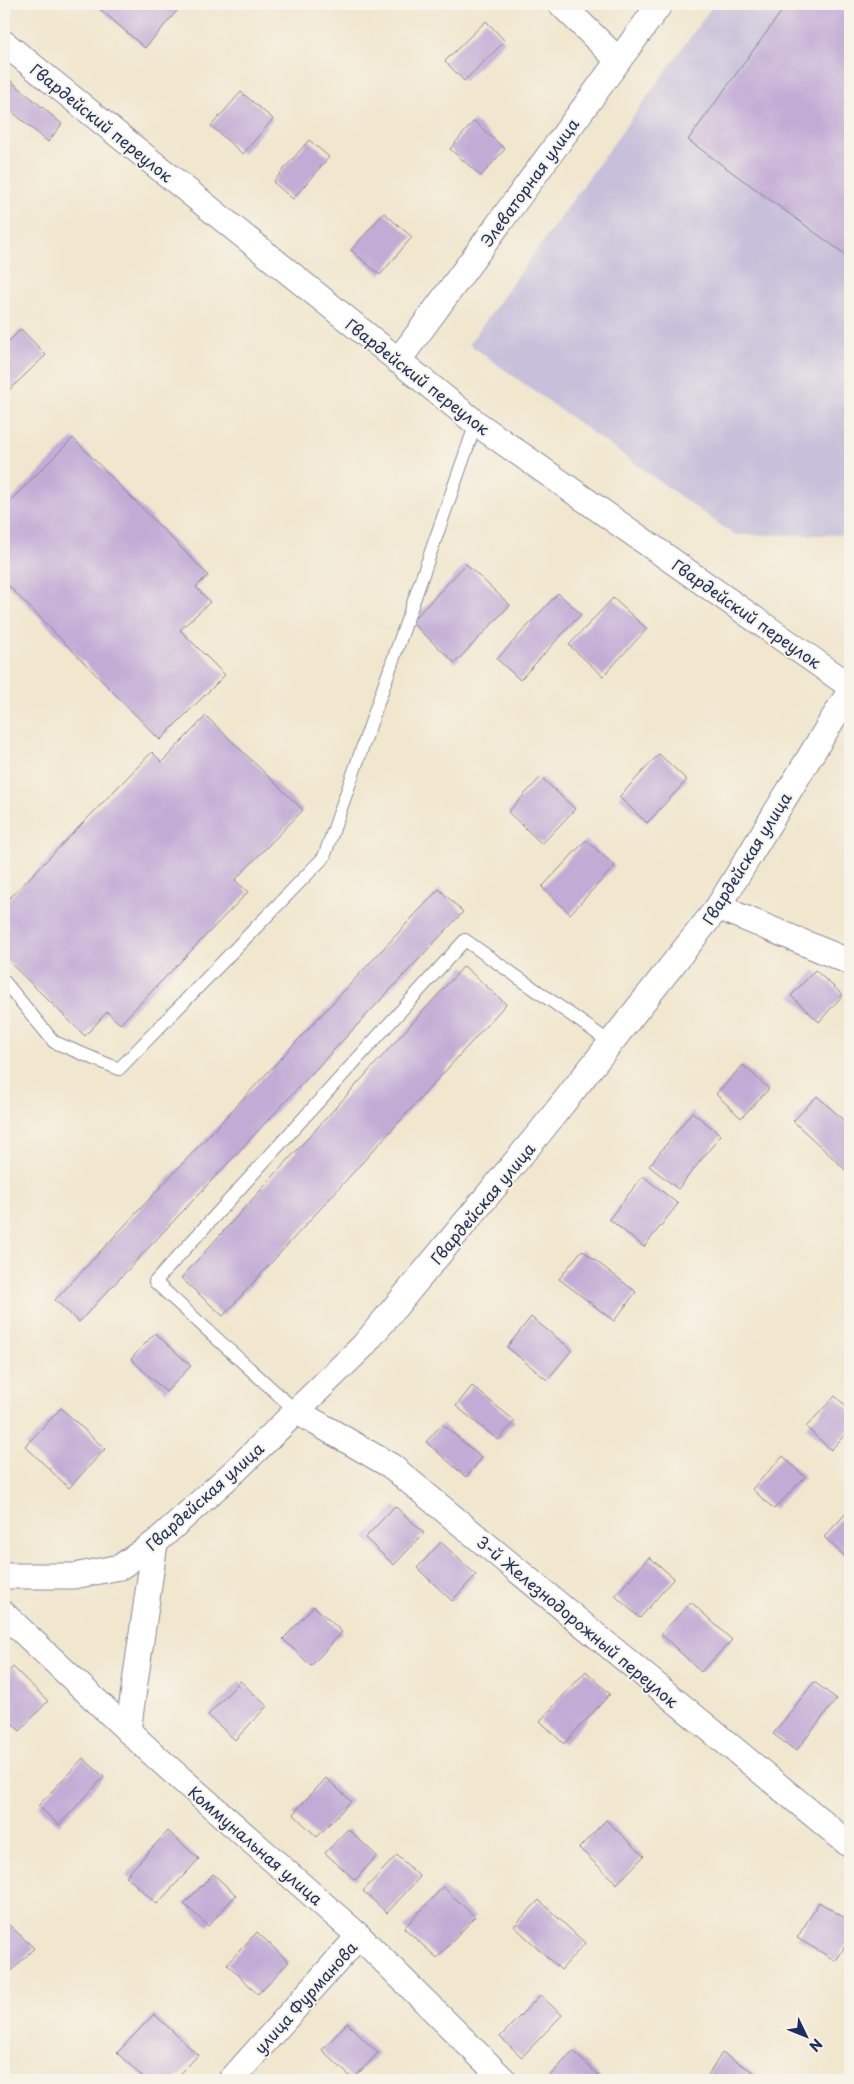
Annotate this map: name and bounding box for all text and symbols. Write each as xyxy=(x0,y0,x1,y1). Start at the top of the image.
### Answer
street label: Гвардейский переулок xyxy=(26,57,179,187)
street label: Элеваторная улица xyxy=(474,113,584,251)
street label: Гвардейский переулок xyxy=(341,312,495,440)
street label: Гвардейский переулок xyxy=(668,552,827,674)
street label: Гвардейская улица xyxy=(695,787,797,929)
street label: Гвардейская улица xyxy=(424,1137,540,1269)
street label: Гвардейская улица xyxy=(139,1436,269,1556)
street label: 3-й Железнодорожный переулок xyxy=(472,1529,684,1713)
street label: Коммунальная улица xyxy=(184,1780,328,1910)
street label: улица Фурманова xyxy=(248,1935,362,2059)
north arrow xyxy=(782,2012,832,2062)
text: N xyxy=(804,2034,827,2056)

